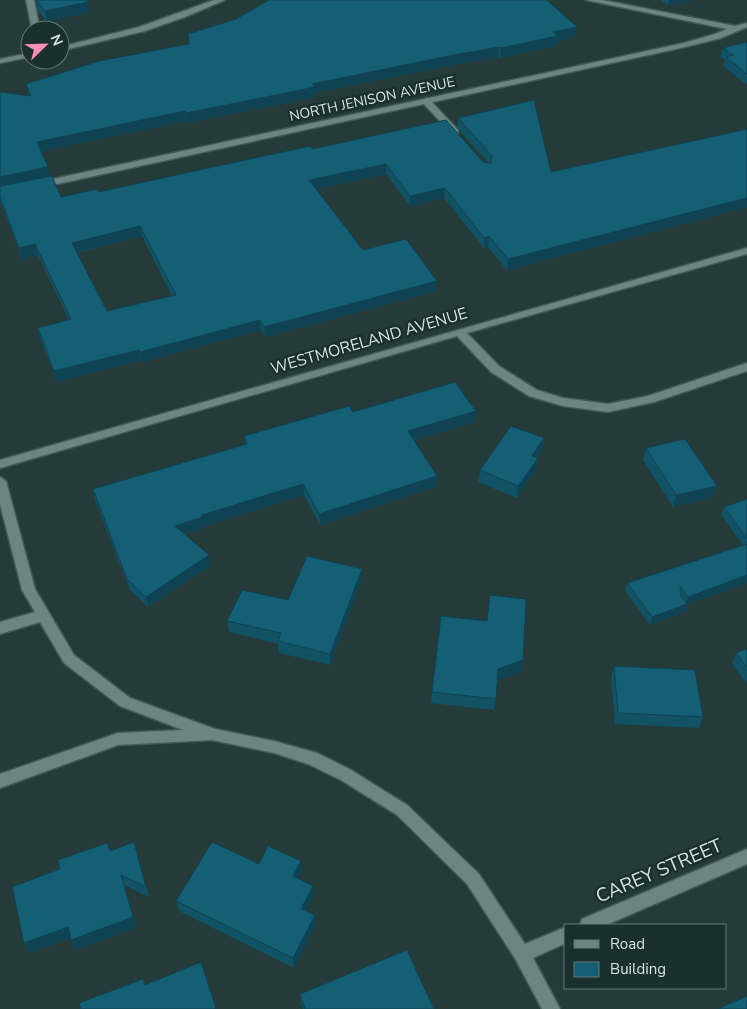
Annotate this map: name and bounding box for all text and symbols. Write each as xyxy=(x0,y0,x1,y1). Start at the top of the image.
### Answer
north arrow xyxy=(20,20,70,70)
text: N xyxy=(46,32,67,49)
street label: NORTH JENISON AVENUE xyxy=(287,72,457,126)
street label: WESTMORELAND AVENUE xyxy=(268,302,470,380)
street label: CAREY STREET xyxy=(592,832,727,909)
legend xyxy=(564,924,727,989)
text: Road xyxy=(610,934,645,954)
text: Building xyxy=(610,959,666,979)

